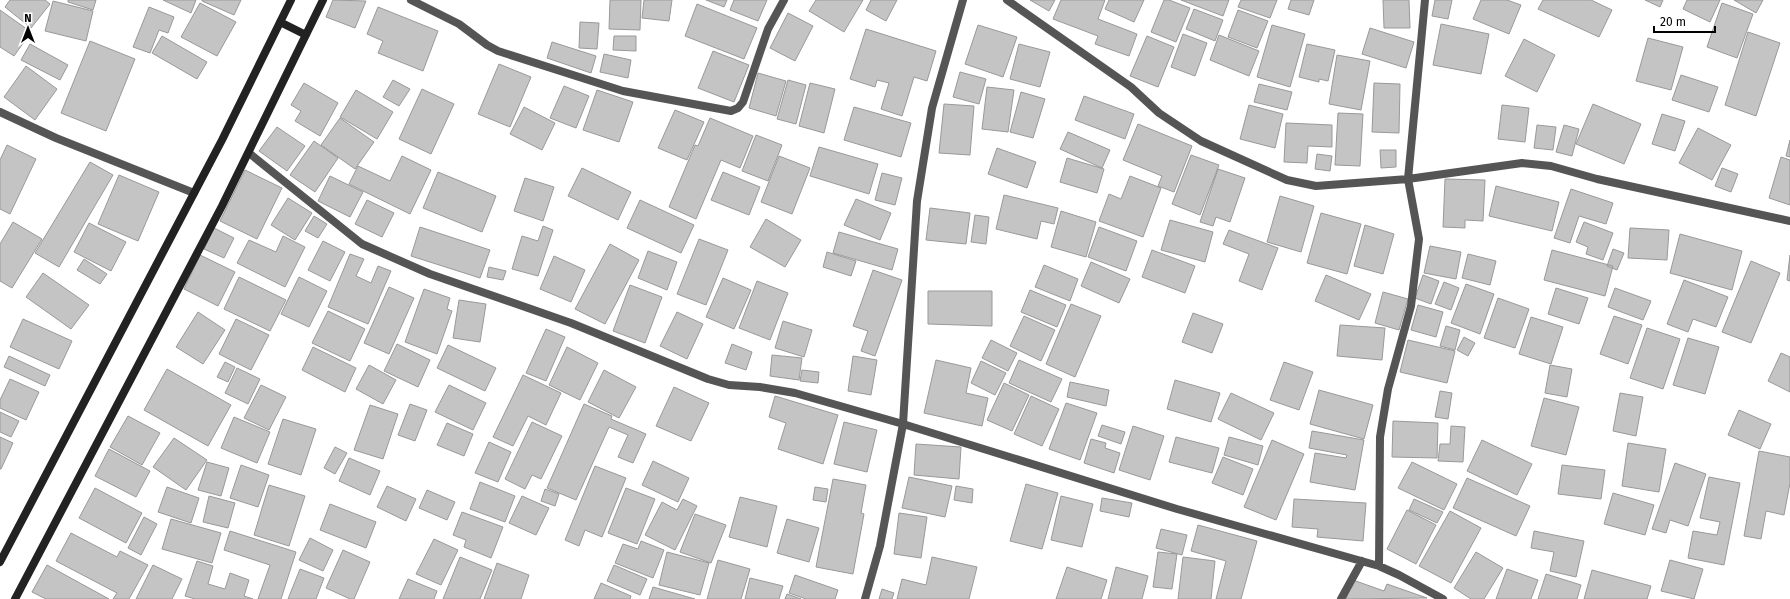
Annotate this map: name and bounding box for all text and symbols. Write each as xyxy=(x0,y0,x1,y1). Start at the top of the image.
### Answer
north arrow xyxy=(8,8,48,48)
scale bar xyxy=(1654,8,1715,34)
text: N xyxy=(24,12,32,25)
text: 20 m xyxy=(1660,15,1686,29)

